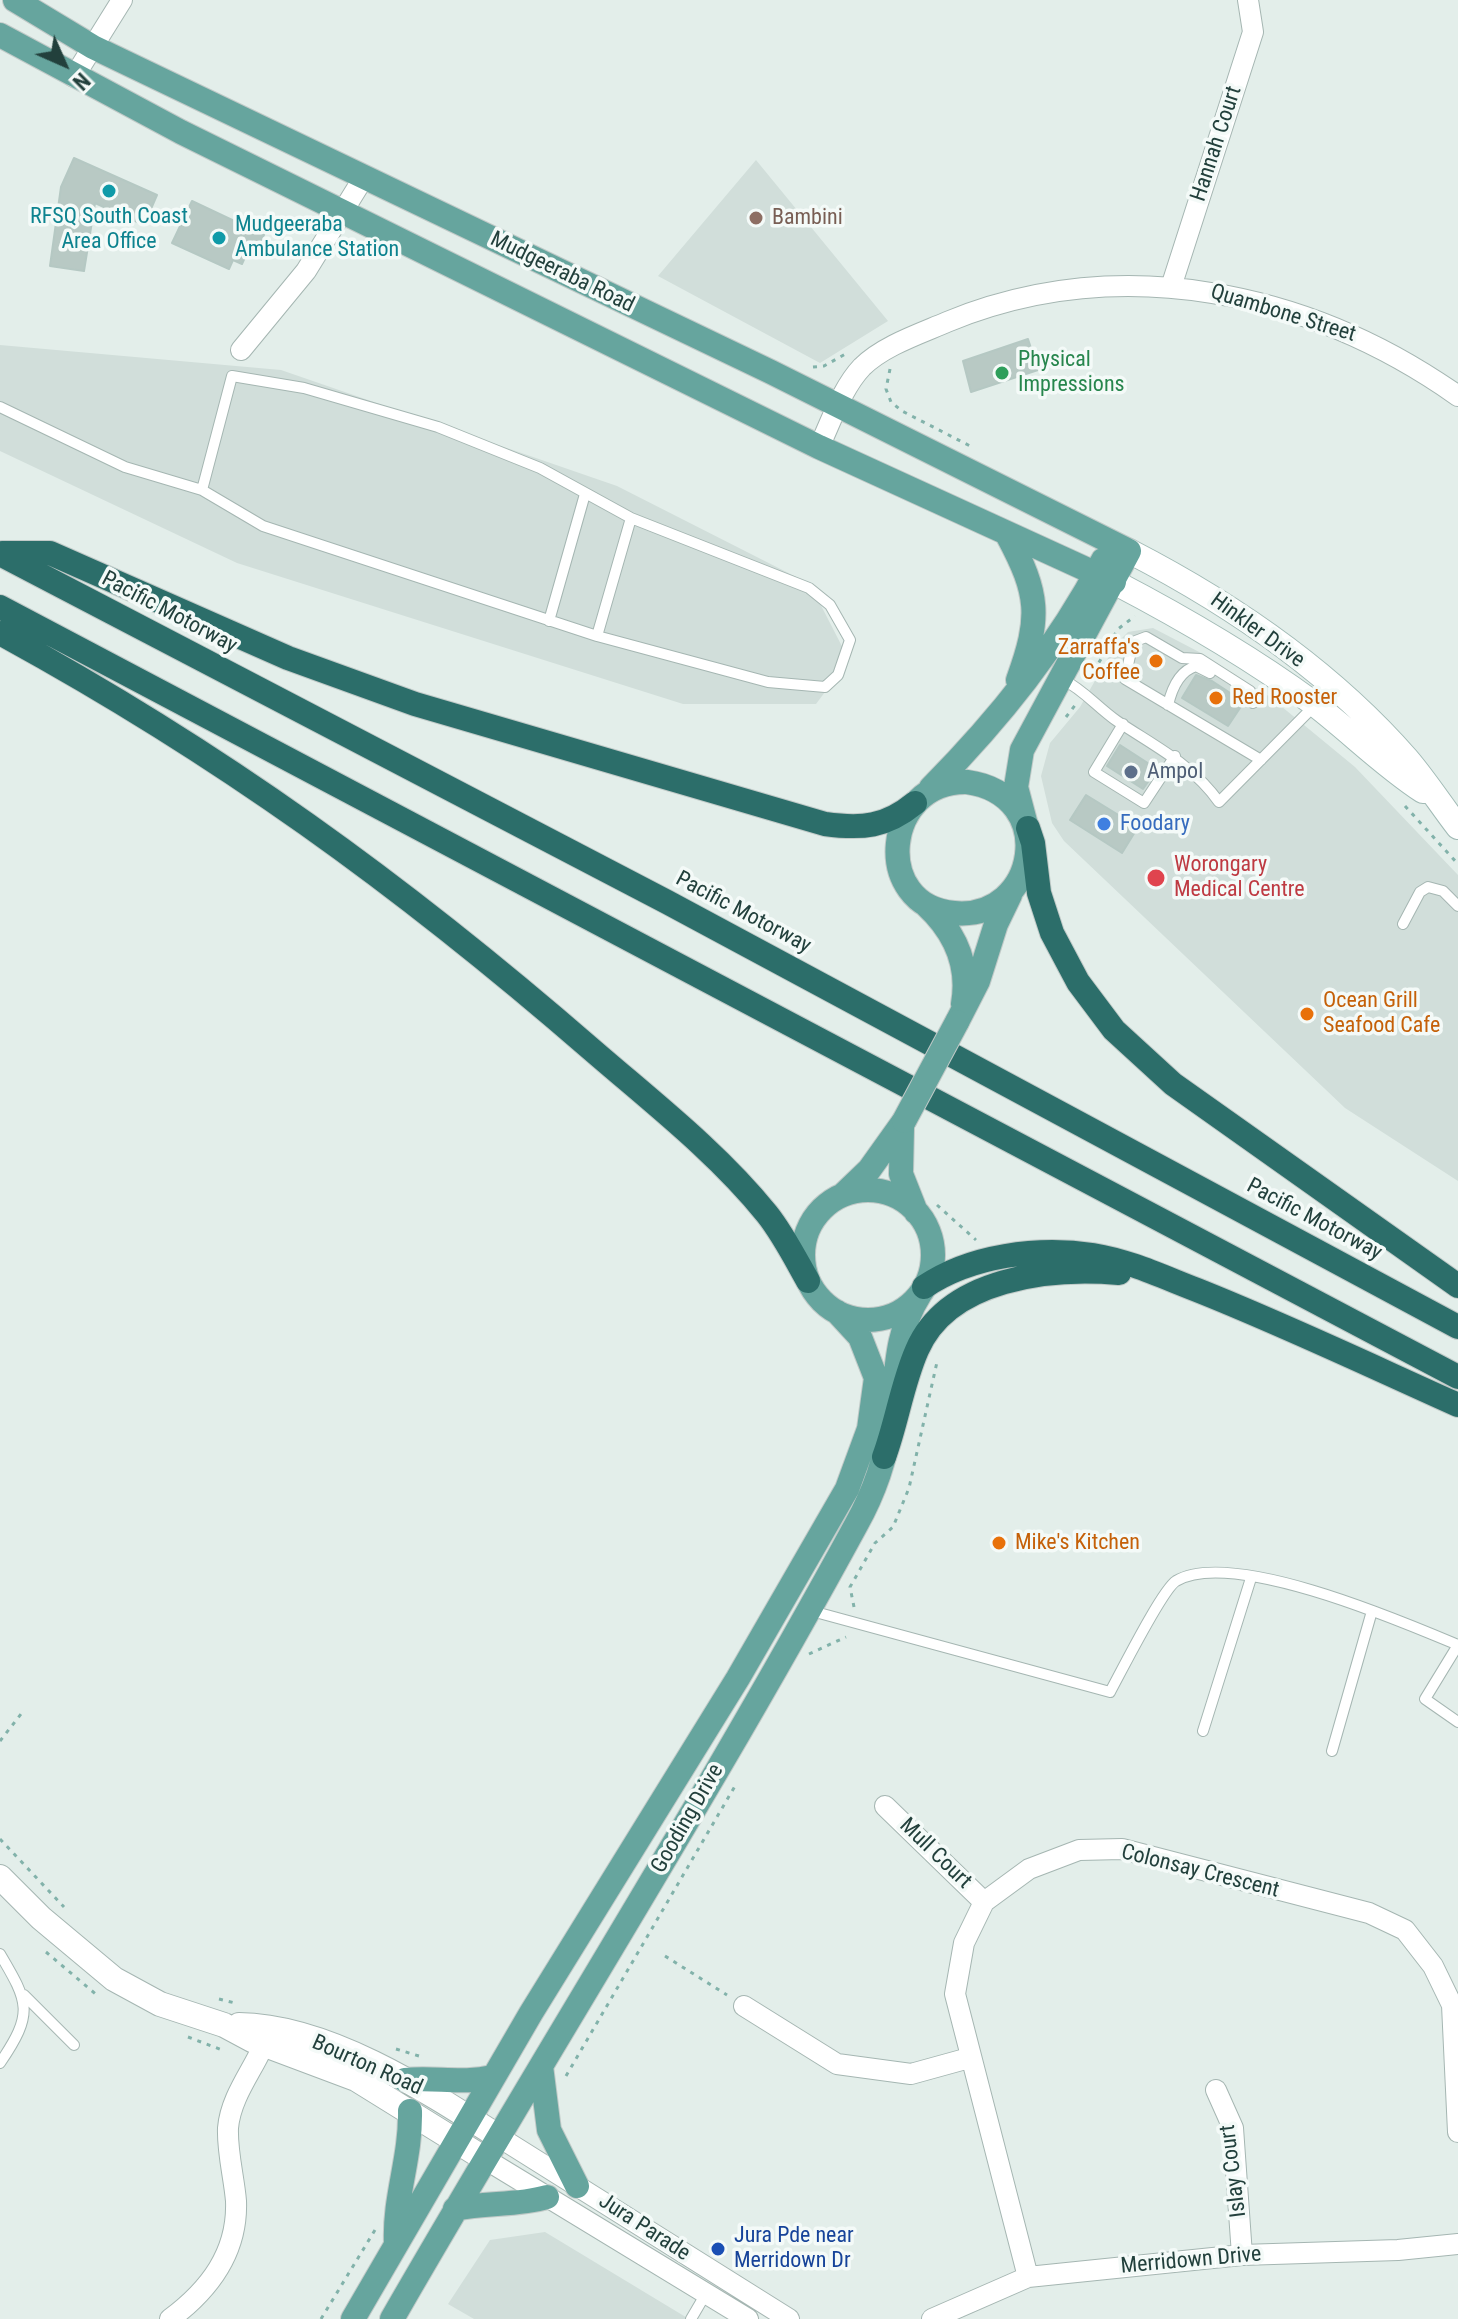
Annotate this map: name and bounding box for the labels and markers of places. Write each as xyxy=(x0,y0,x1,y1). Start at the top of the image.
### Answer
marker: RFSQ South Coast Area Office xyxy=(100,182,118,200)
place label: RFSQ South Coast Area Office xyxy=(30,204,188,256)
place label: Bambini xyxy=(772,205,843,231)
marker: Bambini xyxy=(747,209,765,227)
place label: Mudgeeraba Ambulance Station xyxy=(235,212,399,264)
marker: Mudgeeraba Ambulance Station xyxy=(210,229,228,247)
place label: Physical Impressions xyxy=(1018,347,1125,398)
marker: Physical Impressions xyxy=(993,364,1011,382)
place label: Zarraffa's Coffee xyxy=(1058,635,1140,686)
marker: Zarraffa's Coffee xyxy=(1147,652,1165,670)
place label: Red Rooster xyxy=(1232,685,1337,711)
marker: Red Rooster xyxy=(1207,689,1225,707)
place label: Ampol xyxy=(1147,759,1203,785)
marker: Ampol xyxy=(1122,763,1140,781)
place label: Foodary xyxy=(1120,811,1190,837)
marker: Foodary xyxy=(1095,815,1113,833)
place label: Worongary Medical Centre xyxy=(1174,852,1304,904)
marker: Worongary Medical Centre xyxy=(1145,867,1167,889)
place label: Ocean Grill Seafood Cafe xyxy=(1323,988,1440,1040)
marker: Ocean Grill Seafood Cafe xyxy=(1298,1005,1316,1023)
place label: Mike's Kitchen xyxy=(1015,1530,1140,1556)
marker: Mike's Kitchen xyxy=(990,1534,1008,1552)
place label: Jura Pde near Merridown Dr xyxy=(734,2223,854,2274)
marker: Jura Pde near Merridown Dr xyxy=(709,2240,727,2258)

